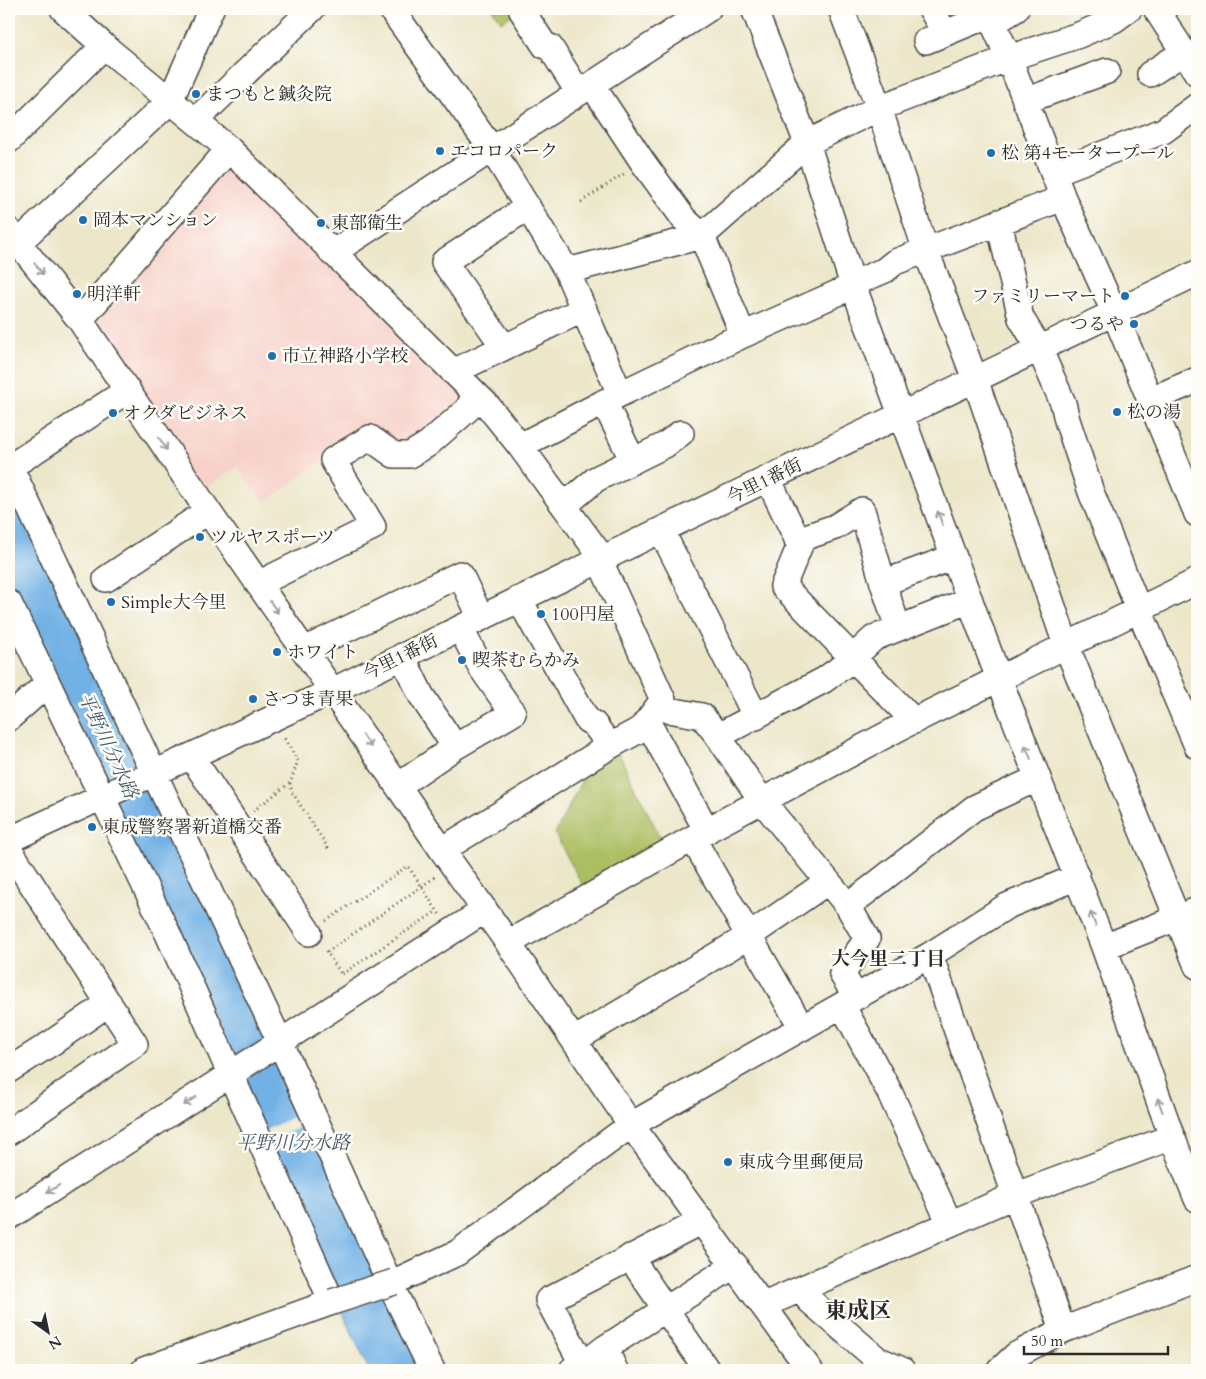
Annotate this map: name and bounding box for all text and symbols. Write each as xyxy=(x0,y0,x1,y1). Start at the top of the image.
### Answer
place label: まつもと鍼灸院 xyxy=(206,82,332,107)
marker: まつもと鍼灸院 xyxy=(190,88,202,100)
place label: エコロパーク xyxy=(450,139,558,164)
place label: 松 第4モータープール xyxy=(1001,141,1175,166)
marker: エコロパーク xyxy=(434,145,446,157)
marker: 松 第4モータープール xyxy=(985,147,997,159)
place label: 岡本マンション xyxy=(93,208,218,233)
place label: 東部衛生 xyxy=(331,211,403,236)
marker: 岡本マンション xyxy=(77,214,89,226)
marker: 東部衛生 xyxy=(315,217,327,229)
one-way arrow xyxy=(34,262,45,275)
place label: 明洋軒 xyxy=(87,282,141,307)
place label: ファミリーマート xyxy=(971,284,1115,309)
marker: 明洋軒 xyxy=(71,288,83,300)
marker: ファミリーマート xyxy=(1119,290,1131,302)
place label: つるや xyxy=(1070,312,1124,337)
marker: つるや xyxy=(1128,318,1140,330)
place label: 市立神路小学校 xyxy=(282,344,408,369)
marker: 市立神路小学校 xyxy=(266,350,278,362)
place label: 松の湯 xyxy=(1127,400,1181,425)
place label: オクダビジネス xyxy=(123,401,248,426)
marker: 松の湯 xyxy=(1111,406,1123,418)
marker: オクダビジネス xyxy=(107,407,119,419)
one-way arrow xyxy=(158,437,169,451)
street label: 今里1番街 xyxy=(722,452,806,510)
one-way arrow xyxy=(935,510,944,526)
place label: ツルヤスポーツ xyxy=(210,525,335,550)
marker: ツルヤスポーツ xyxy=(194,531,206,543)
place label: Simple大今里 xyxy=(121,590,227,615)
marker: Simple大今里 xyxy=(105,596,117,608)
one-way arrow xyxy=(269,600,279,614)
place label: 100円屋 xyxy=(551,602,615,627)
marker: 100円屋 xyxy=(535,608,547,620)
street label: 今里1番街 xyxy=(358,628,442,686)
place label: ホワイト xyxy=(287,640,358,665)
marker: ホワイト xyxy=(271,646,283,658)
place label: 喫茶むらかみ xyxy=(472,648,580,673)
marker: 喫茶むらかみ xyxy=(456,654,468,666)
place label: さつま青果 xyxy=(263,687,353,712)
water label: 平野川分水路 xyxy=(72,688,145,804)
marker: さつま青果 xyxy=(247,693,259,705)
one-way arrow xyxy=(362,734,372,748)
one-way arrow xyxy=(1022,745,1032,760)
place label: 東成警察署新道橋交番 xyxy=(102,815,282,840)
marker: 東成警察署新道橋交番 xyxy=(86,821,98,833)
one-way arrow xyxy=(1088,912,1097,927)
district label: 大今里二丁目 xyxy=(831,946,945,972)
one-way arrow xyxy=(183,1096,197,1106)
one-way arrow xyxy=(1155,1098,1164,1113)
water label: 平野川分水路 xyxy=(236,1130,352,1156)
place label: 東成今里郵便局 xyxy=(738,1150,864,1175)
marker: 東成今里郵便局 xyxy=(722,1156,734,1168)
one-way arrow xyxy=(47,1184,61,1194)
district label: 東成区 xyxy=(825,1296,891,1326)
north arrow xyxy=(22,1306,72,1356)
scale bar xyxy=(1024,1324,1167,1356)
text: N xyxy=(45,1331,65,1354)
text: 50 m xyxy=(1031,1331,1063,1351)

